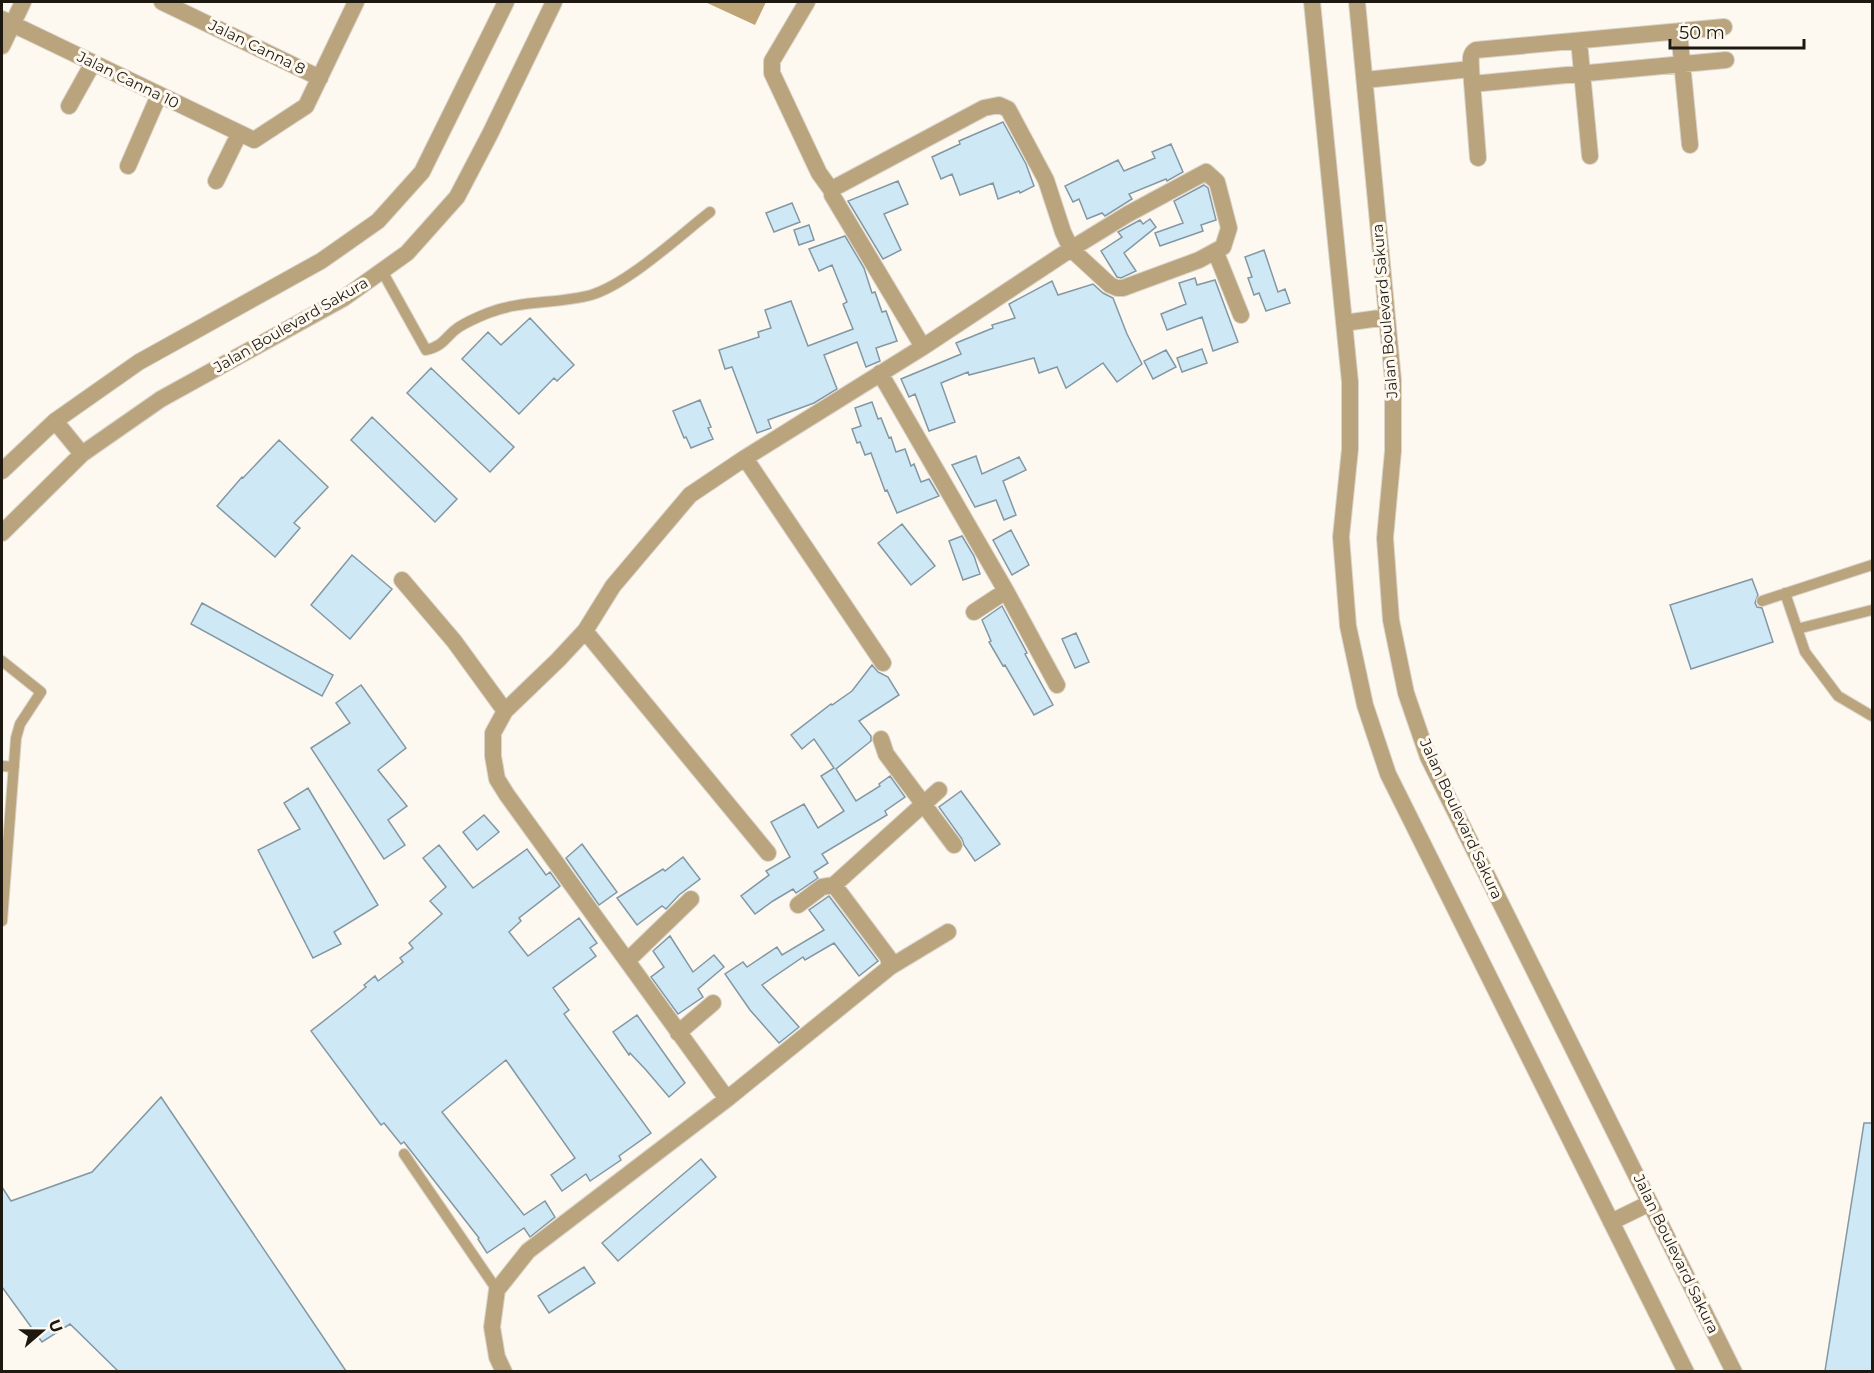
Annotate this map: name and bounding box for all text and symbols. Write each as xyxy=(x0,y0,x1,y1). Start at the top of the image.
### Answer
scale bar xyxy=(1670,12,1804,50)
street label: Jalan Canna 8 xyxy=(205,14,309,78)
text: 50 m xyxy=(1679,22,1725,44)
street label: Jalan Canna 10 xyxy=(73,46,182,112)
street label: Jalan Boulevard Sakura xyxy=(1367,223,1402,400)
street label: Jalan Boulevard Sakura xyxy=(209,273,371,377)
street label: Jalan Boulevard Sakura xyxy=(1415,735,1507,902)
street label: Jalan Boulevard Sakura xyxy=(1629,1170,1723,1337)
north arrow xyxy=(12,1301,72,1361)
text: U xyxy=(45,1317,67,1335)

